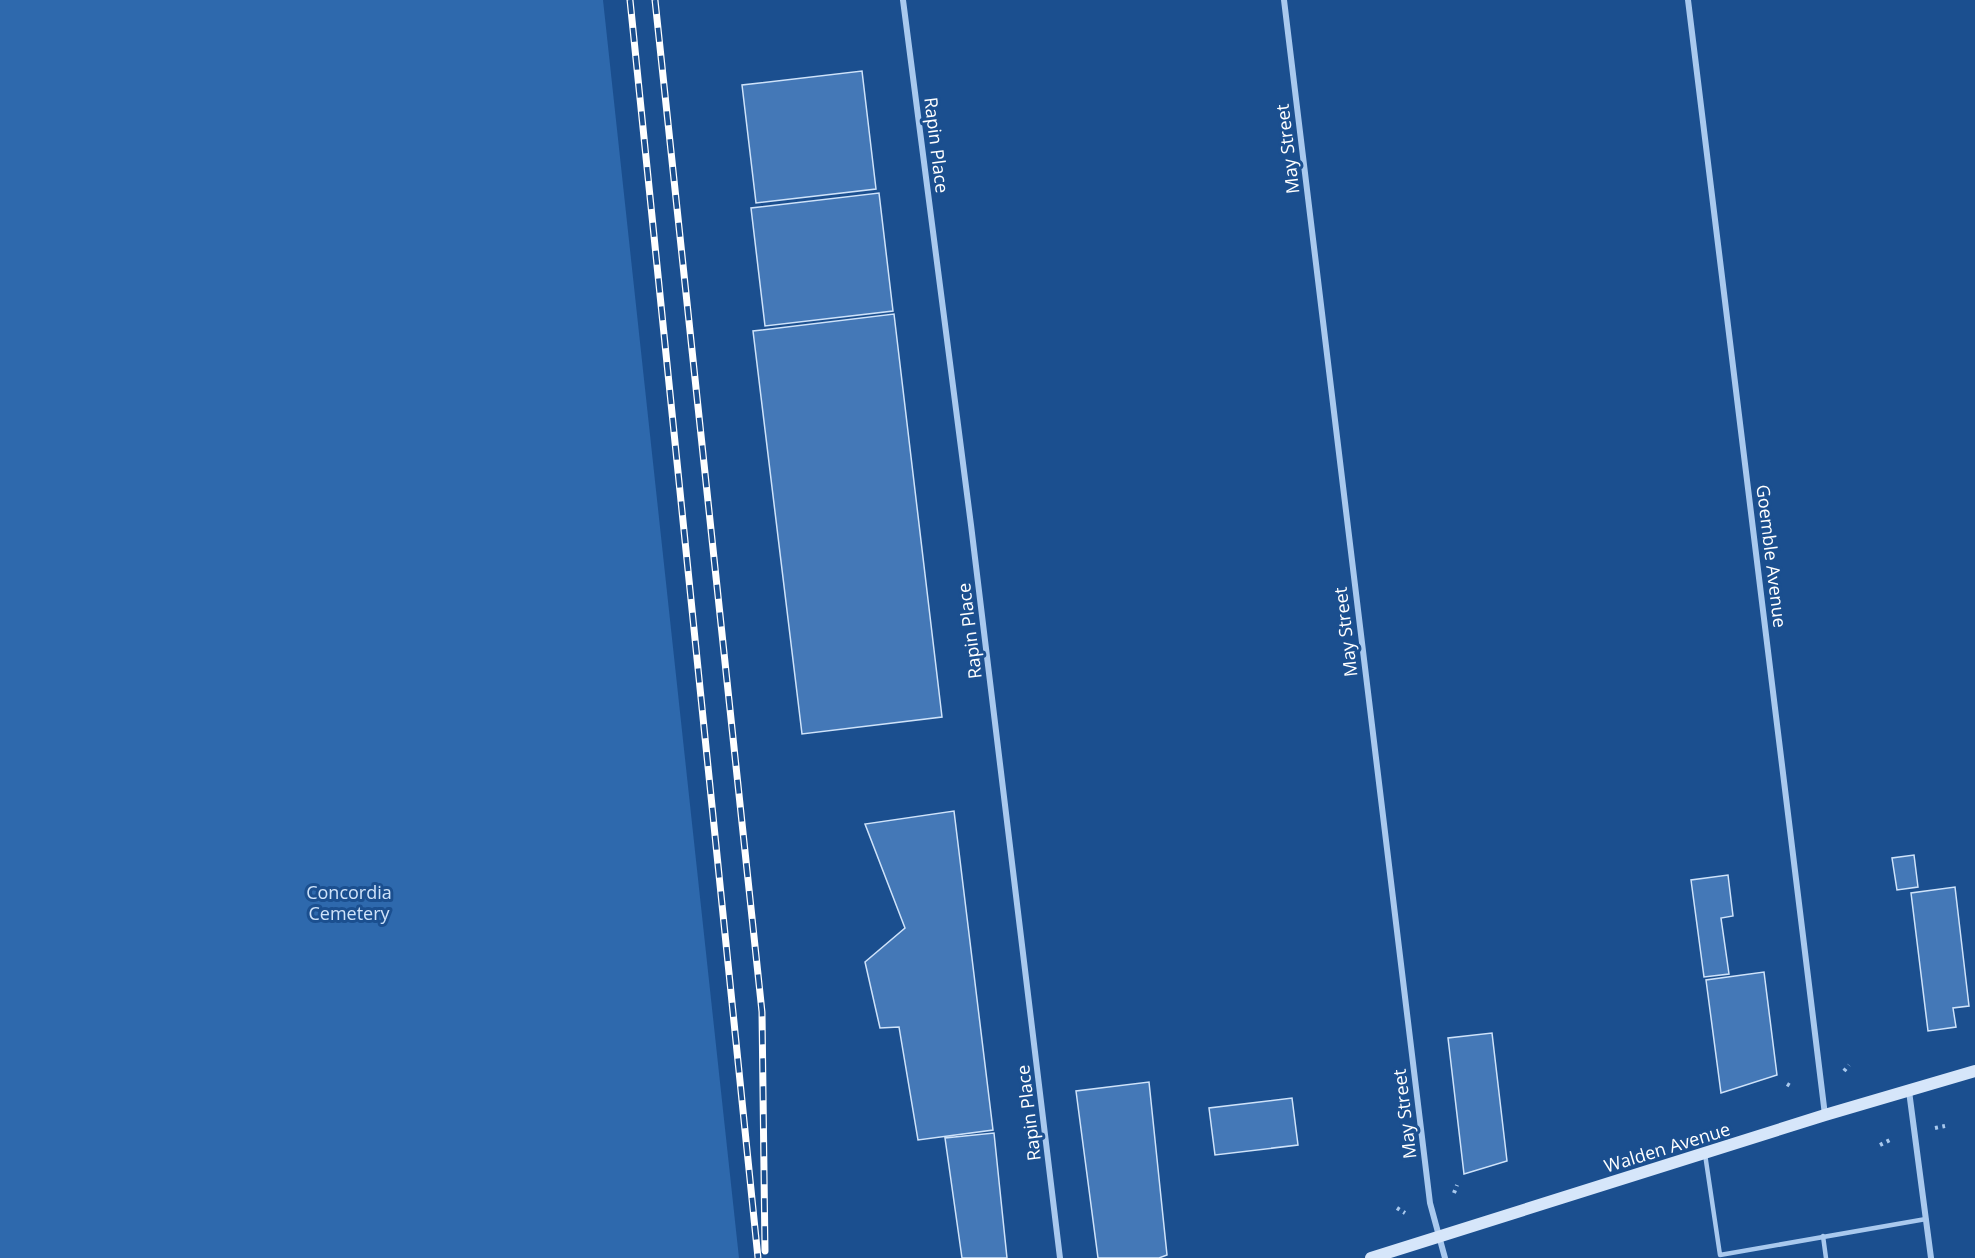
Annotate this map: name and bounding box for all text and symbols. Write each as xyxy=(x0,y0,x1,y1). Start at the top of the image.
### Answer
street label: Rapin Place xyxy=(919,96,955,194)
street label: May Street xyxy=(1270,103,1304,195)
street label: Goemble Avenue xyxy=(1751,483,1793,629)
street label: Rapin Place xyxy=(951,582,987,680)
street label: May Street xyxy=(1328,586,1362,678)
park label: Concordia Cemetery xyxy=(306,880,392,925)
street label: Rapin Place xyxy=(1010,1064,1046,1162)
street label: May Street xyxy=(1387,1068,1421,1160)
street label: Walden Avenue xyxy=(1601,1116,1733,1178)

